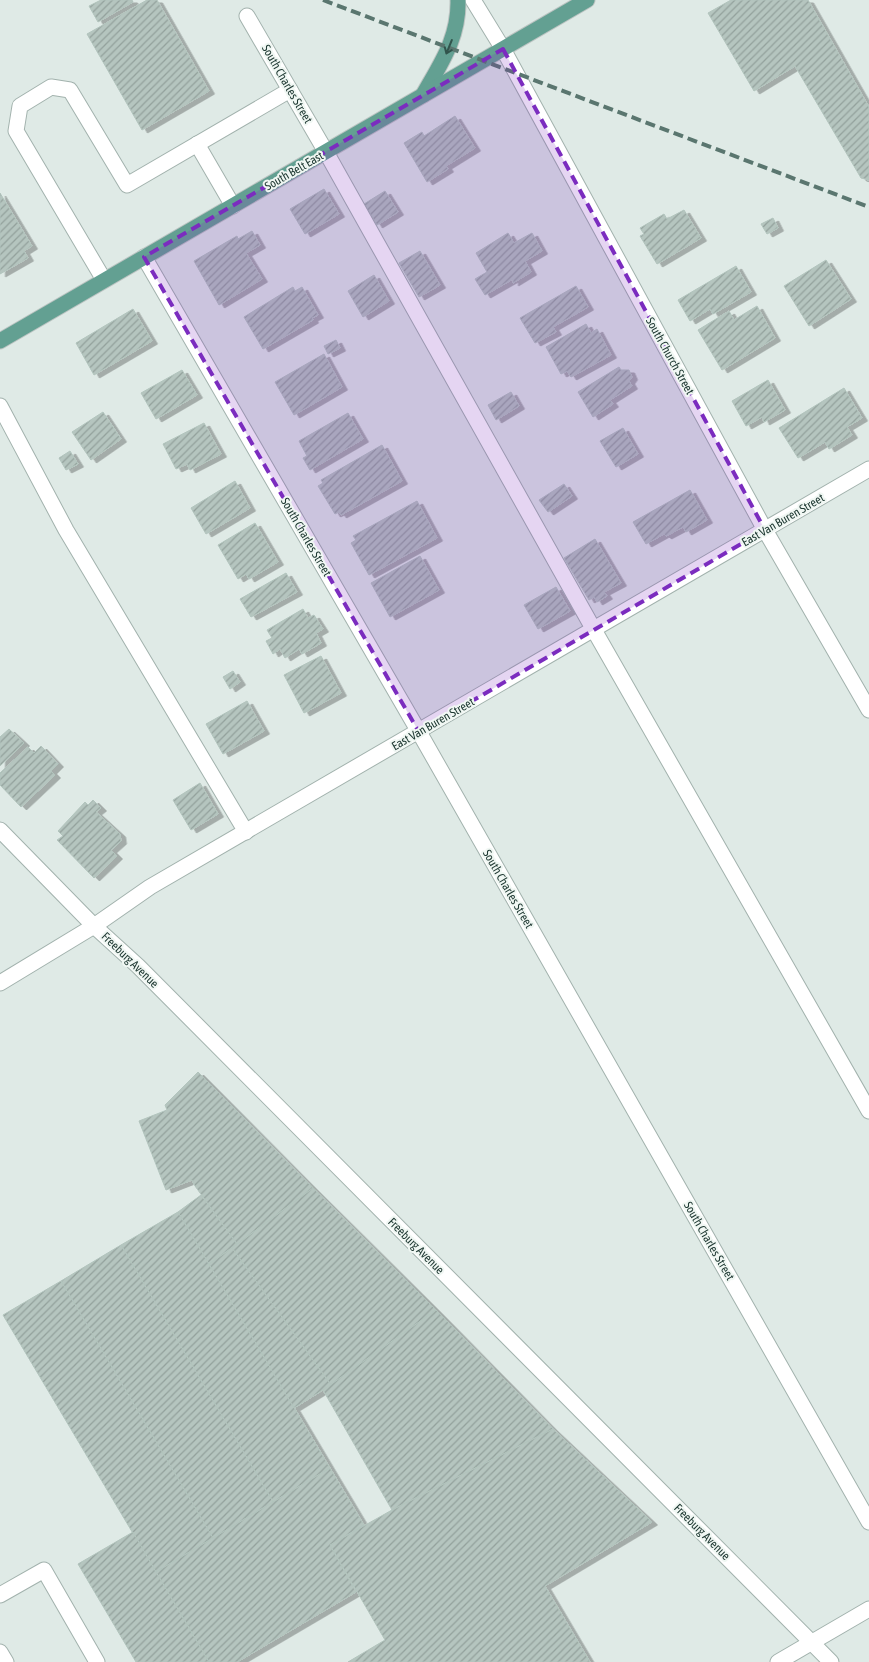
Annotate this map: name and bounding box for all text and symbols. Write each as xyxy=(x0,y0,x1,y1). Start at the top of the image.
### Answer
one-way arrow xyxy=(444,39,453,54)
street label: South Charles Street xyxy=(259,42,315,126)
street label: South Belt East xyxy=(262,148,326,193)
street label: South Church Street xyxy=(643,315,697,398)
street label: East Van Buren Street xyxy=(739,490,827,549)
street label: South Charles Street xyxy=(278,495,334,579)
street label: East Van Buren Street xyxy=(389,694,477,753)
street label: South Charles Street xyxy=(480,847,536,931)
street label: Freeburg Avenue xyxy=(99,929,161,991)
street label: South Charles Street xyxy=(681,1199,737,1283)
street label: Freeburg Avenue xyxy=(385,1215,447,1277)
street label: Freeburg Avenue xyxy=(671,1501,733,1563)

